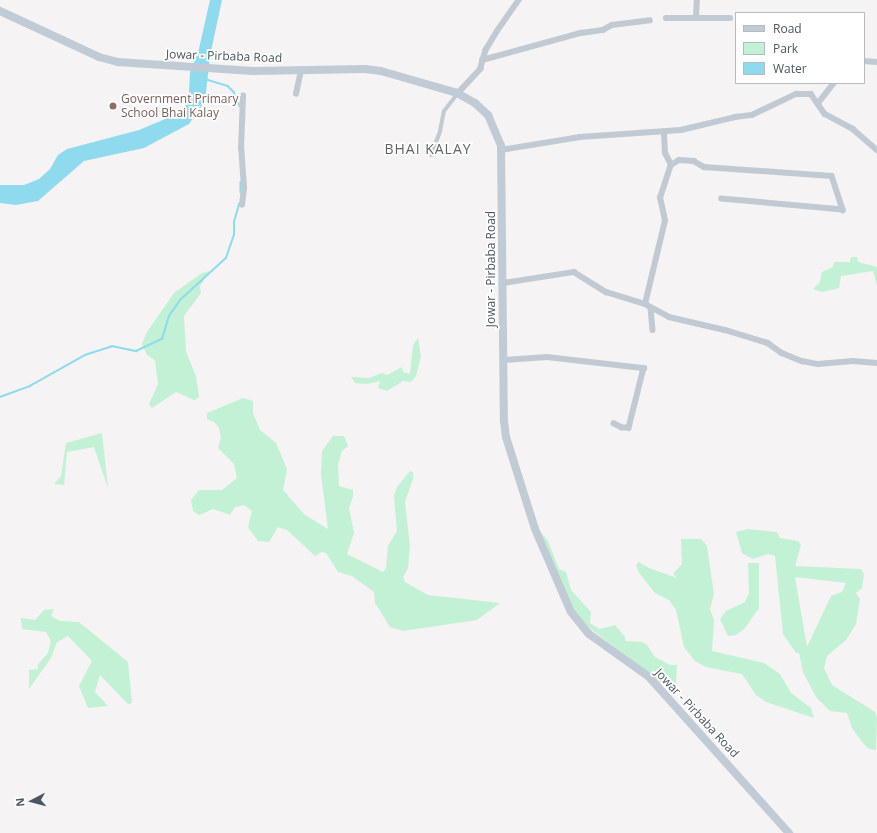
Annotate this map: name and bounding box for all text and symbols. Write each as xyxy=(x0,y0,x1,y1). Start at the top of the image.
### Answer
legend xyxy=(735,12,865,84)
text: Road xyxy=(773,20,802,37)
text: Park xyxy=(773,40,798,57)
street label: Jowar - Pirbaba Road xyxy=(166,47,282,65)
text: Water xyxy=(773,60,807,77)
place label: Government Primary School Bhai Kalay xyxy=(121,92,238,120)
marker: Government Primary School Bhai Kalay xyxy=(108,101,118,111)
district label: BHAI KALAY xyxy=(384,141,472,157)
street label: Jowar - Pirbaba Road xyxy=(484,211,498,327)
street label: Jowar - Pirbaba Road xyxy=(652,666,742,760)
north arrow xyxy=(12,781,52,821)
text: N xyxy=(12,797,27,808)

